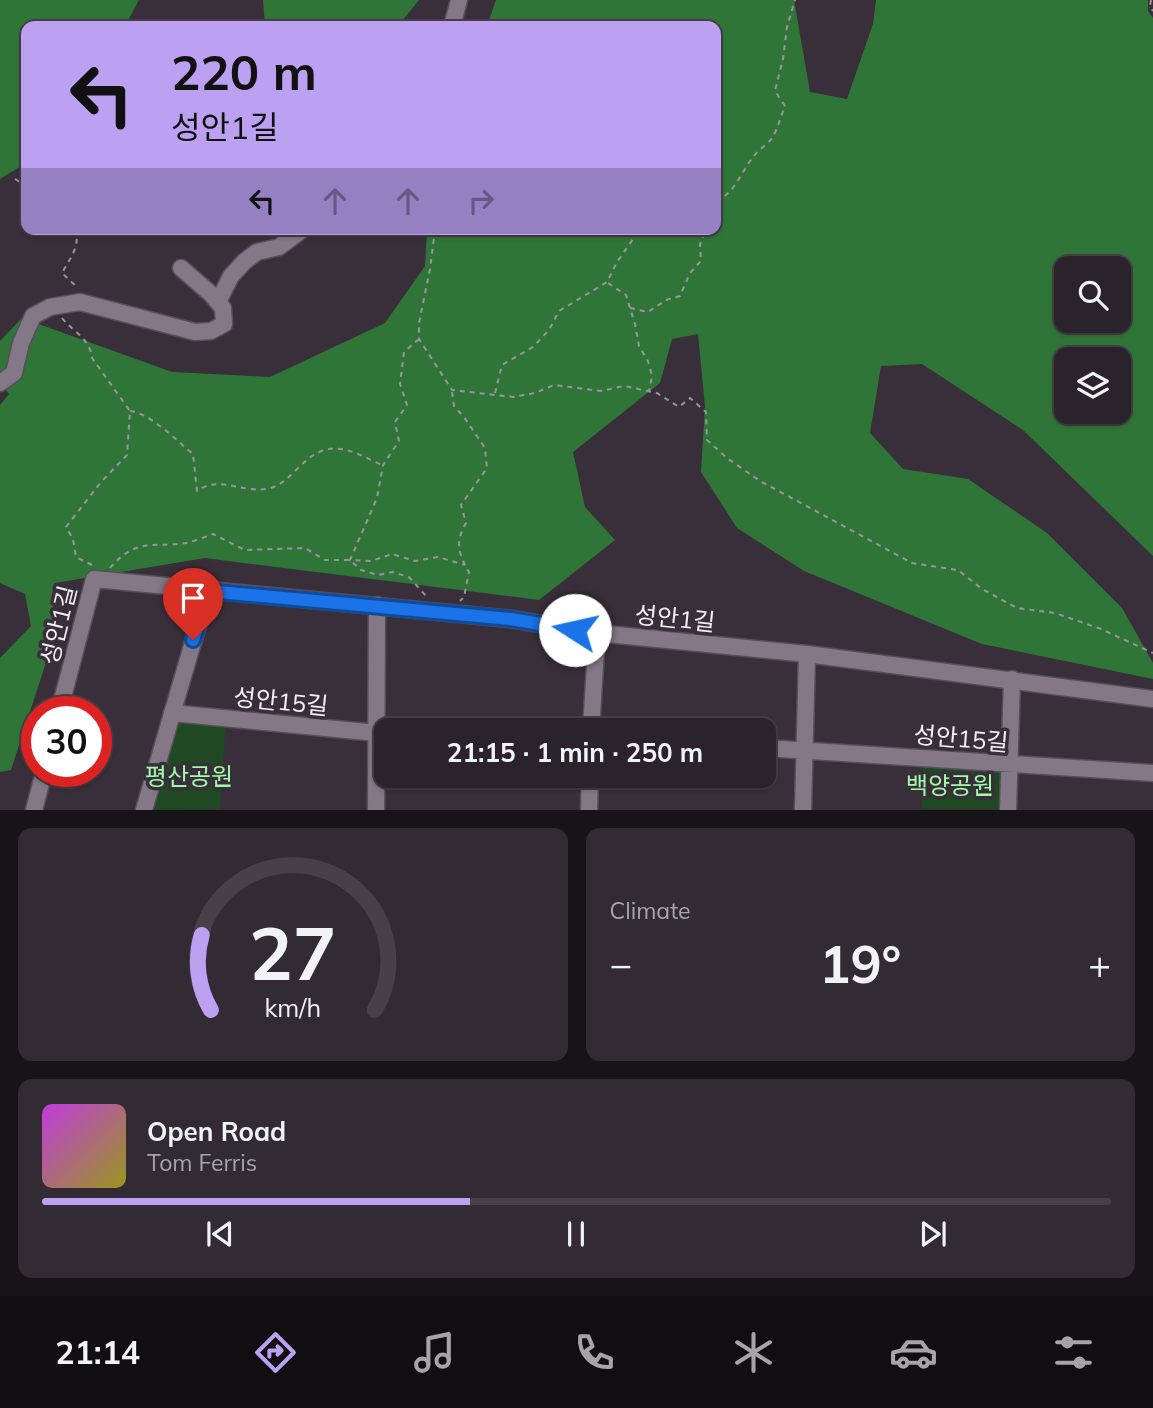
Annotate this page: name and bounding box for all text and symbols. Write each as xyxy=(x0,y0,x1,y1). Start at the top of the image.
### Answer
text: 220 m xyxy=(171,41,317,102)
icon: left xyxy=(56,49,147,140)
text: 성안1길 xyxy=(171,107,279,147)
icon: left xyxy=(243,182,281,220)
icon: ahead xyxy=(316,182,354,220)
icon: ahead xyxy=(389,182,427,220)
icon: right xyxy=(462,182,500,220)
map controls xyxy=(1054,256,1131,424)
button: search xyxy=(1054,256,1131,333)
button: layers xyxy=(1054,347,1131,424)
pin xyxy=(163,568,223,640)
icon: arrive xyxy=(174,579,212,617)
street label: 성안1길 xyxy=(34,582,82,668)
position arrow xyxy=(538,593,612,667)
street label: 성안1길 xyxy=(633,599,717,637)
street label: 성안15길 xyxy=(232,681,330,721)
speed limit sign: 30 xyxy=(21,696,112,787)
street label: 성안15길 xyxy=(912,719,1010,757)
text: 21:15 · 1 min · 250 m xyxy=(447,736,703,769)
park label: 평산공원 xyxy=(145,761,233,791)
park label: 백양공원 xyxy=(906,770,994,800)
text: Climate xyxy=(610,896,691,925)
text: 27 xyxy=(249,908,336,999)
text: 19° xyxy=(819,931,901,996)
text: − xyxy=(610,940,632,988)
text: + xyxy=(1088,940,1111,988)
text: km/h xyxy=(264,992,321,1023)
text: Open Road xyxy=(147,1115,286,1148)
text: Tom Ferris xyxy=(147,1148,257,1177)
icon: previous xyxy=(201,1215,239,1253)
icon: pause xyxy=(557,1215,595,1253)
icon: next xyxy=(914,1215,952,1253)
icon: directions xyxy=(251,1328,300,1377)
icon: music xyxy=(410,1328,459,1377)
icon: phone xyxy=(570,1328,619,1377)
icon: climate xyxy=(729,1328,778,1377)
icon: car xyxy=(889,1328,938,1377)
icon: filters xyxy=(1049,1328,1098,1377)
text: 21:14 xyxy=(55,1332,140,1372)

